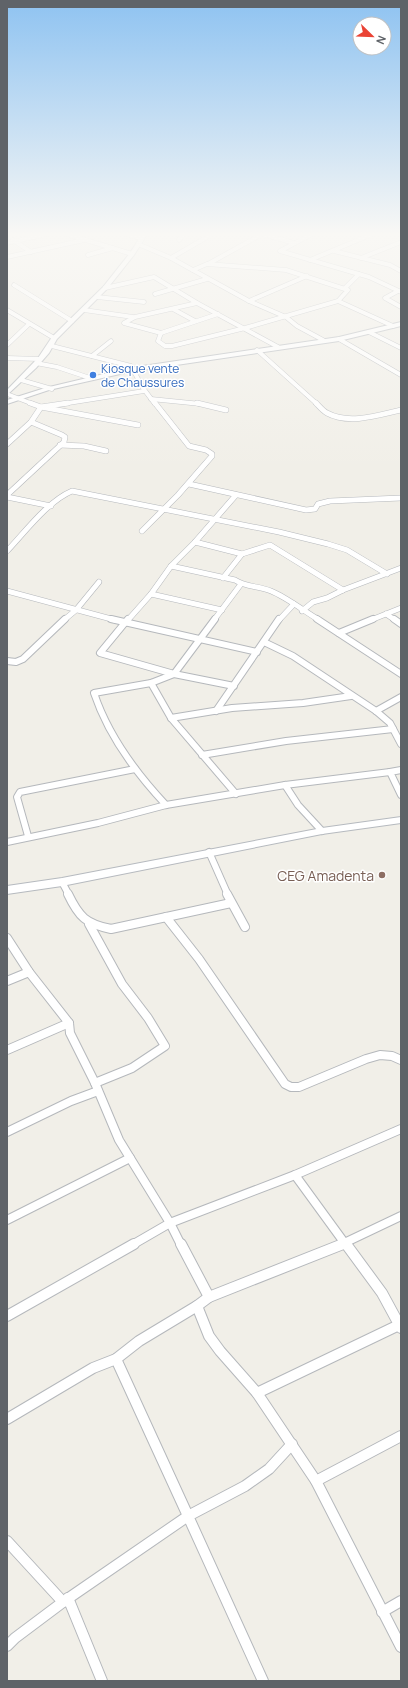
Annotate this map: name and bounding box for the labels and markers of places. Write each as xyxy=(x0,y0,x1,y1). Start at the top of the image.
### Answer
place label: Kiosque vente de Chaussures xyxy=(101,360,184,391)
marker: Kiosque vente de Chaussures xyxy=(88,370,98,380)
place label: CEG Amadenta xyxy=(277,866,374,885)
marker: CEG Amadenta xyxy=(377,870,387,880)

